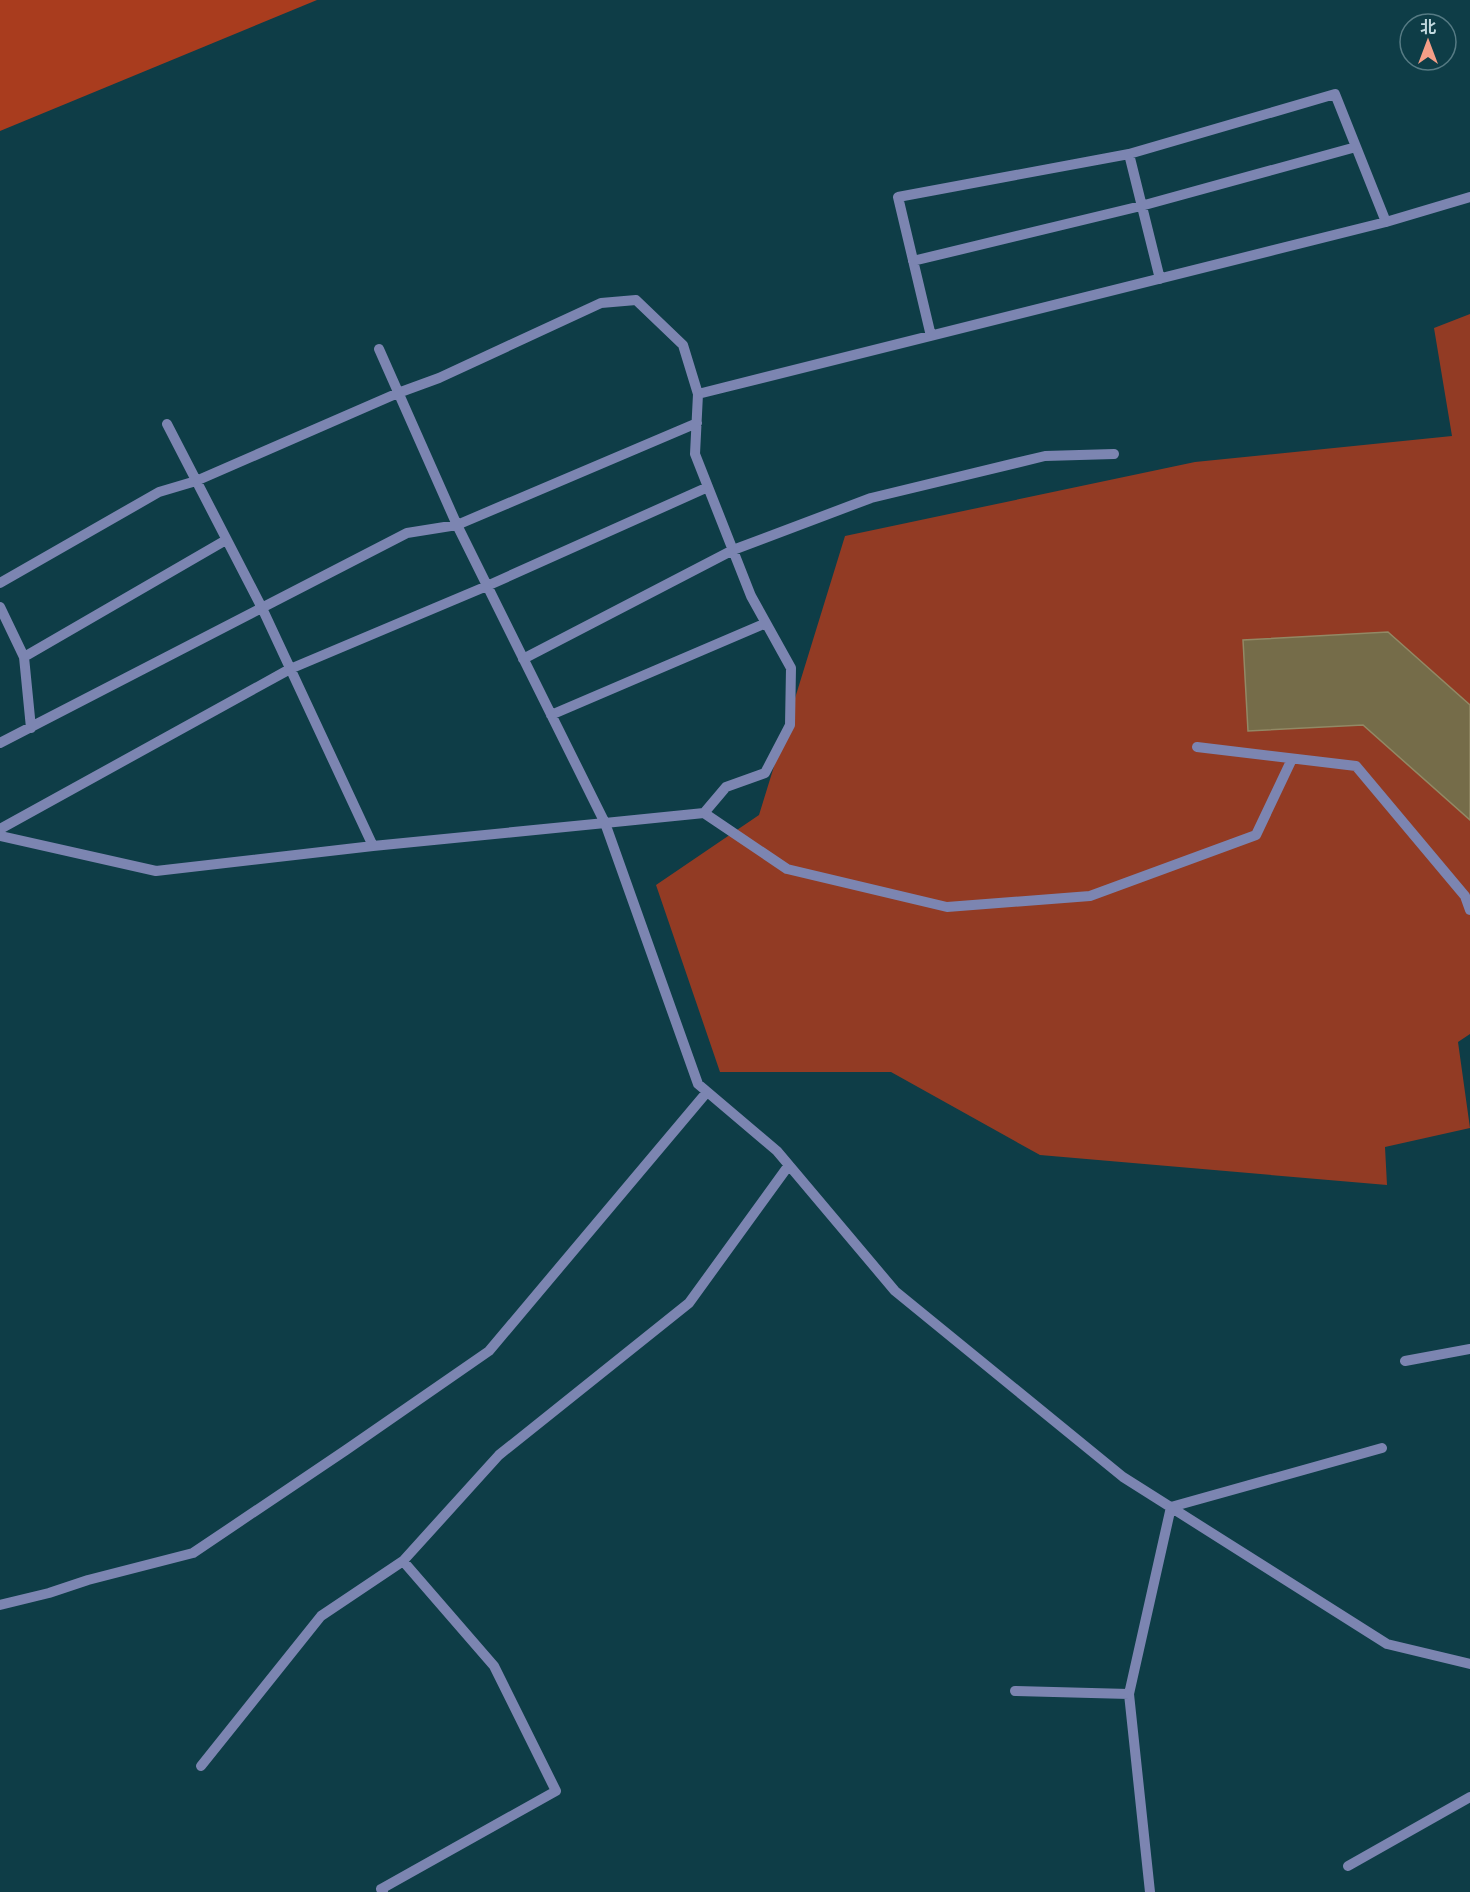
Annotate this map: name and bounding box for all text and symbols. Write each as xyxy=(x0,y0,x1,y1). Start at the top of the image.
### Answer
north arrow xyxy=(1398,12,1458,72)
text: 北 xyxy=(1420,17,1436,36)

